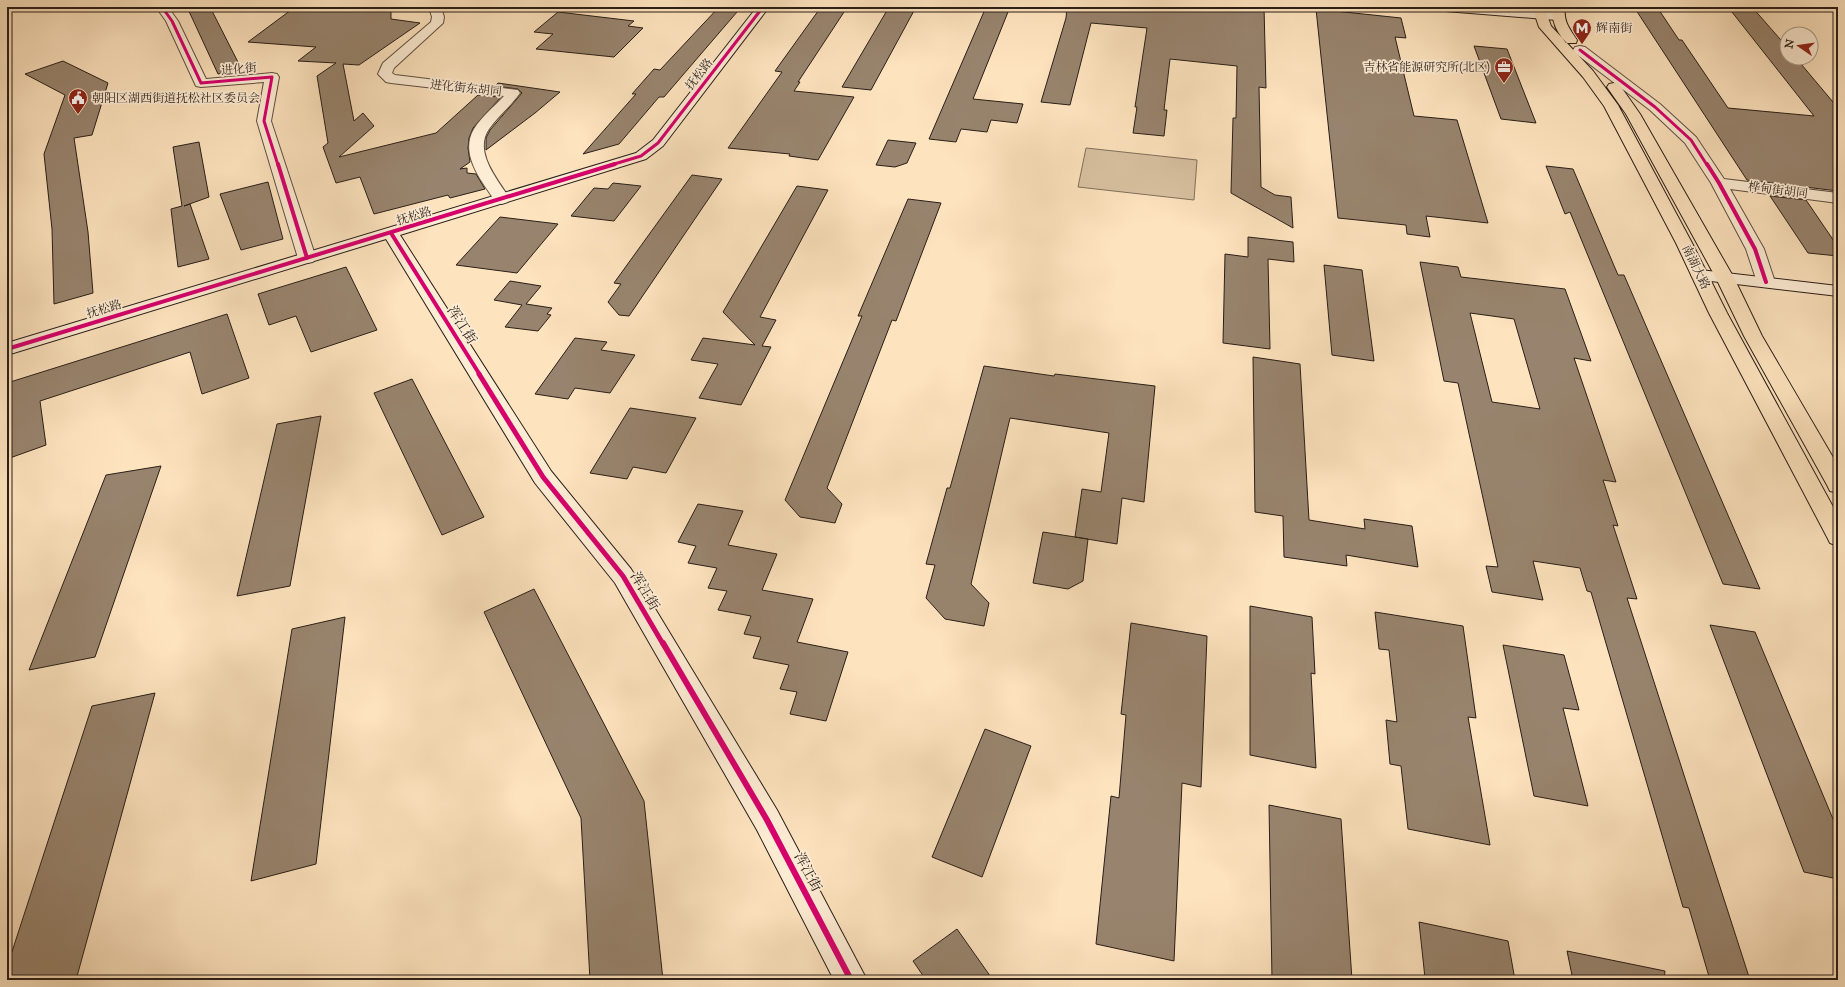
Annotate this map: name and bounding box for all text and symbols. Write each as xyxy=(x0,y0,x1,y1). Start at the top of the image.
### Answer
metro station icon: 辉南街 xyxy=(1571,17,1593,45)
place label: 辉南街 xyxy=(1596,21,1633,35)
north arrow xyxy=(1779,26,1819,66)
text: N xyxy=(1782,37,1797,50)
street label: 抚松路 xyxy=(682,56,716,92)
office icon: 吉林省能源研究所(北区) xyxy=(1493,56,1515,84)
street label: 进化街 xyxy=(220,60,259,78)
place label: 吉林省能源研究所(北区) xyxy=(1363,60,1490,74)
street label: 进化街东胡同 xyxy=(429,77,503,99)
public building icon: 朝阳区湖西街道抚松社区委员会 xyxy=(67,87,89,115)
place label: 朝阳区湖西街道抚松社区委员会 xyxy=(92,91,260,105)
street label: 桦甸街胡同 xyxy=(1747,179,1809,201)
street label: 抚松路 xyxy=(395,204,433,228)
street label: 南湖大路 xyxy=(1679,242,1713,292)
street label: 抚松路 xyxy=(85,297,123,321)
street label: 浑江街 xyxy=(444,303,480,347)
street label: 浑江街 xyxy=(627,569,663,613)
street label: 浑江街 xyxy=(791,849,825,895)

